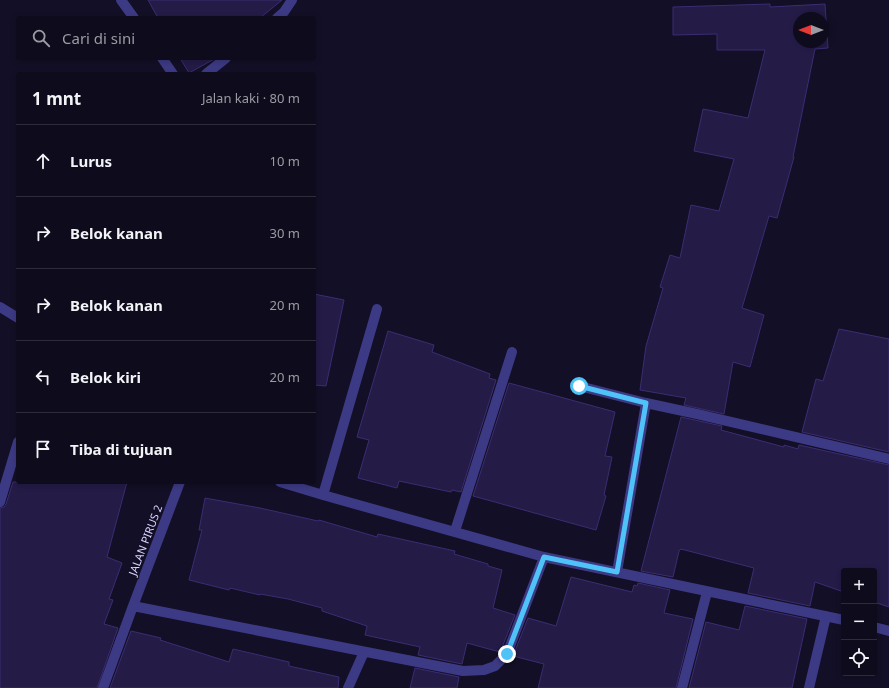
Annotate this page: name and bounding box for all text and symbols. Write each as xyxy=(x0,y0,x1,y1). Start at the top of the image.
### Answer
north arrow xyxy=(793,12,829,48)
search box xyxy=(16,16,316,60)
icon: search xyxy=(30,27,52,49)
text: Cari di sini xyxy=(62,28,135,48)
text: 1 mnt xyxy=(32,87,81,110)
text: Jalan kaki · 80 m xyxy=(202,89,300,107)
icon: ahead xyxy=(32,150,54,172)
text: Lurus xyxy=(70,151,112,171)
text: 10 m xyxy=(270,152,300,170)
icon: right xyxy=(32,222,54,244)
text: Belok kanan xyxy=(70,223,163,243)
text: 30 m xyxy=(270,224,300,242)
icon: right xyxy=(32,294,54,316)
text: Belok kanan xyxy=(70,295,163,315)
text: 20 m xyxy=(270,296,300,314)
icon: left xyxy=(32,366,54,388)
text: Belok kiri xyxy=(70,367,141,387)
text: 20 m xyxy=(270,368,300,386)
route start xyxy=(570,377,588,395)
icon: arrive xyxy=(32,438,54,460)
text: Tiba di tujuan xyxy=(70,439,173,459)
street label: JALAN PIRUS 2 xyxy=(124,503,165,578)
map controls xyxy=(841,568,877,676)
button: + xyxy=(841,568,877,604)
button: − xyxy=(841,604,877,640)
button: locate xyxy=(841,640,877,676)
route end xyxy=(498,645,516,663)

